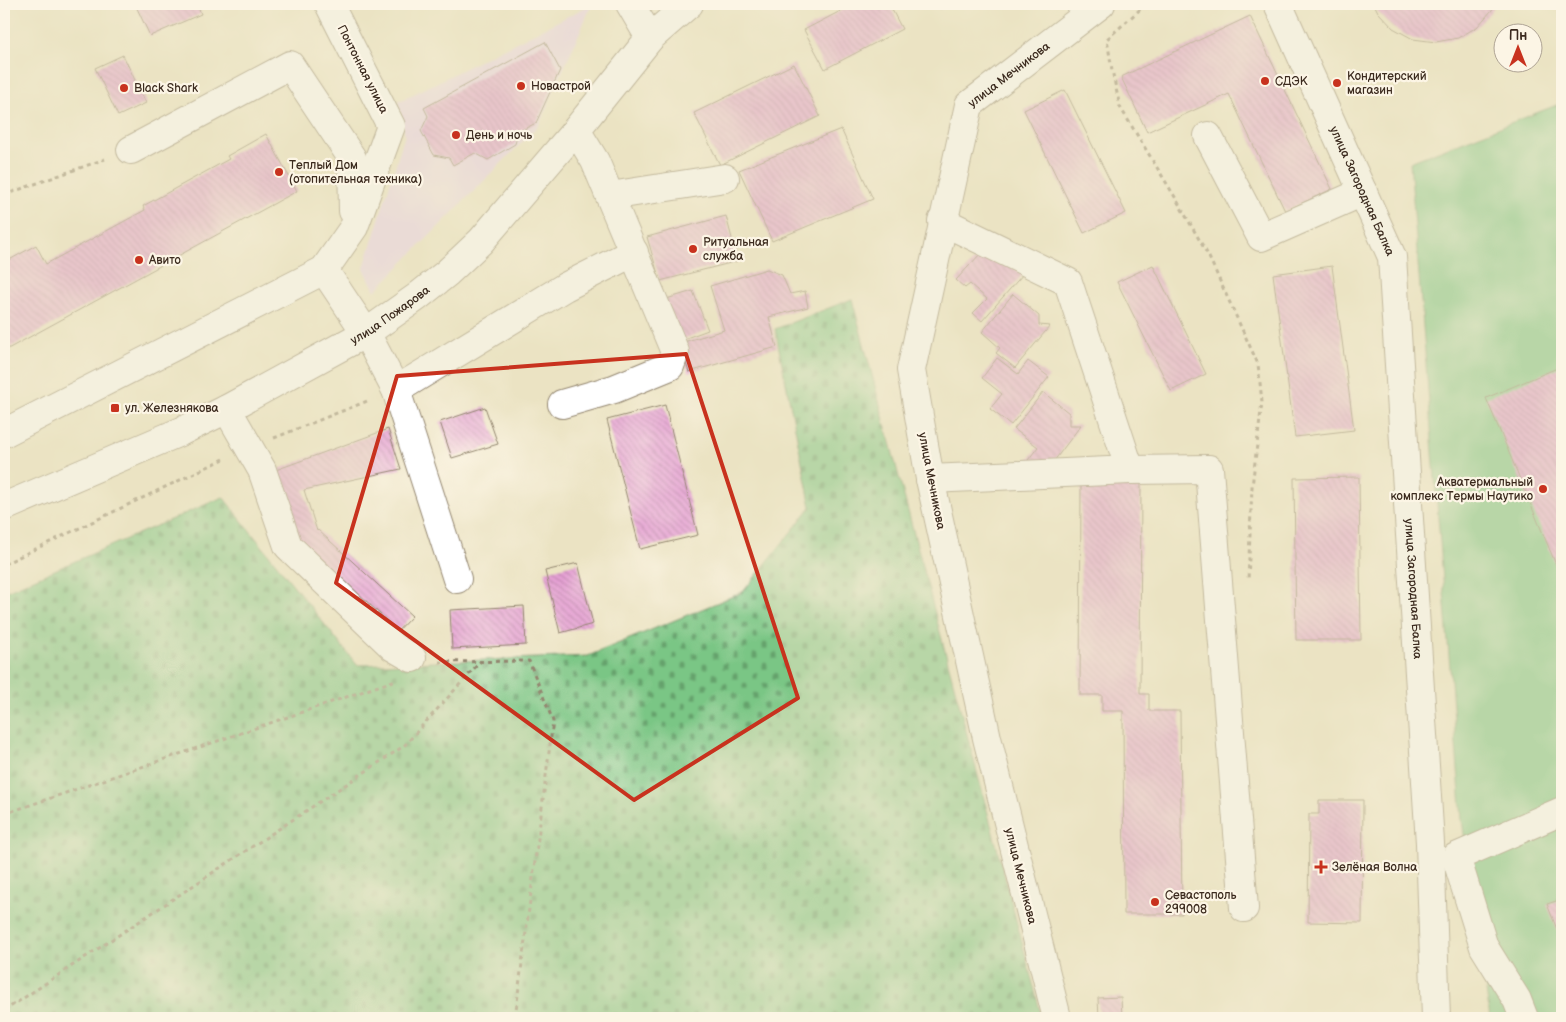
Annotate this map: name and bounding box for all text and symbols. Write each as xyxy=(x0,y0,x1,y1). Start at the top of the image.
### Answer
street label: Понтонная улица xyxy=(334,22,391,116)
north arrow xyxy=(1494,22,1544,72)
text: Пн xyxy=(1509,27,1527,44)
street label: улица Мечникова xyxy=(965,39,1053,111)
place label: Кондитерский магазин xyxy=(1347,69,1427,98)
place label: СДЭК xyxy=(1275,74,1308,89)
marker: СДЭК xyxy=(1259,75,1271,87)
marker: Кондитерский магазин xyxy=(1331,77,1343,89)
place label: Новастрой xyxy=(531,79,591,94)
marker: Новастрой xyxy=(515,80,527,92)
place label: Black Shark xyxy=(134,81,198,96)
marker: Black Shark xyxy=(118,82,130,94)
street label: улица Загородная Балка xyxy=(1326,124,1397,258)
place label: День и ночь xyxy=(466,128,532,143)
marker: День и ночь xyxy=(450,129,462,141)
place label: Теплый Дом (отопительная техника) xyxy=(289,158,422,187)
marker: Теплый Дом (отопительная техника) xyxy=(273,166,285,178)
place label: Ритуальная служба xyxy=(703,235,769,264)
marker: Ритуальная служба xyxy=(687,243,699,255)
place label: Авито xyxy=(148,253,181,268)
marker: Авито xyxy=(133,254,145,266)
street label: улица Пожарова xyxy=(348,283,433,348)
place label: ул. Железнякова xyxy=(125,401,219,416)
marker: ул. Железнякова xyxy=(109,402,121,414)
street label: улица Мечникова xyxy=(915,431,948,531)
place label: Акватермальный комплекс Термы Наутико xyxy=(1390,475,1533,504)
marker: Акватермальный комплекс Термы Наутико xyxy=(1537,483,1549,495)
street label: улица Загородная Балка xyxy=(1401,518,1425,660)
street label: улица Мечникова xyxy=(1001,826,1040,926)
marker: Зелёная Волна xyxy=(1314,860,1328,874)
place label: Зелёная Волна xyxy=(1332,860,1417,875)
place label: Севастополь 299008 xyxy=(1165,888,1237,917)
marker: Севастополь 299008 xyxy=(1149,896,1161,908)

